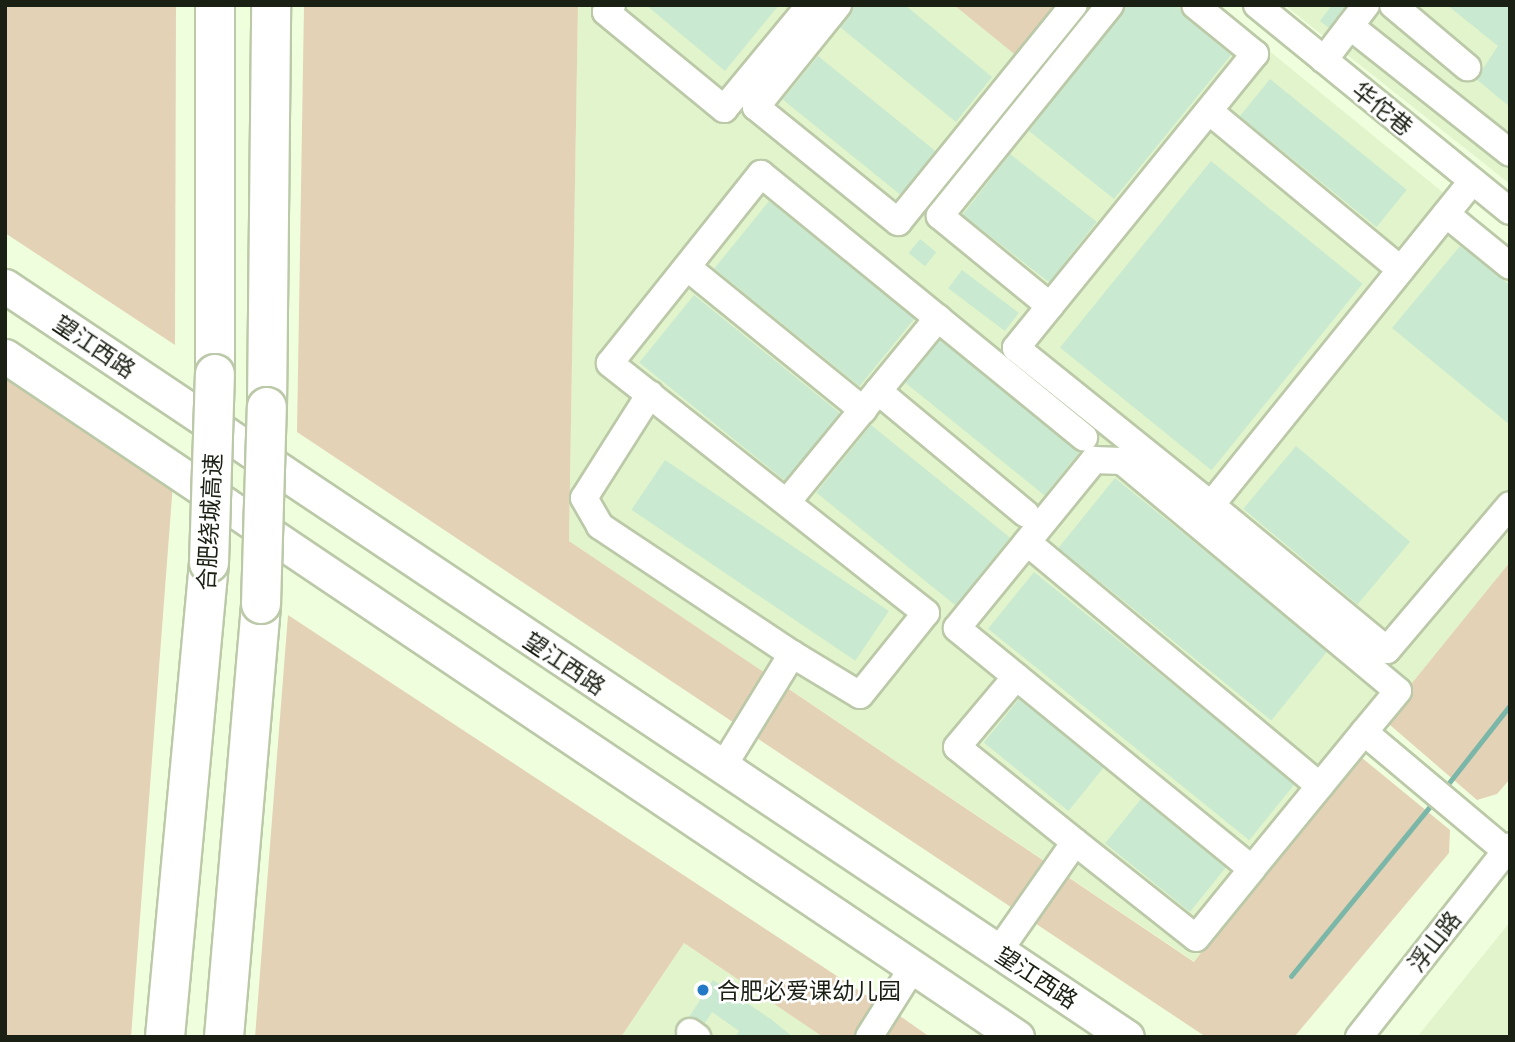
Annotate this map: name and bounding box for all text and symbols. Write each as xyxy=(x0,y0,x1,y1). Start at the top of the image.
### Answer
street label: 华佗巷 xyxy=(1348,76,1418,140)
street label: 望江西路 xyxy=(49,309,141,383)
street label: 合肥绕城高速 xyxy=(192,452,226,592)
street label: 望江西路 xyxy=(519,626,611,700)
street label: 浮山路 xyxy=(1402,905,1466,977)
street label: 望江西路 xyxy=(991,940,1083,1014)
place label: 合肥必爱课幼儿园 xyxy=(717,976,901,1004)
marker: 合肥必爱课幼儿园 xyxy=(695,982,711,998)

